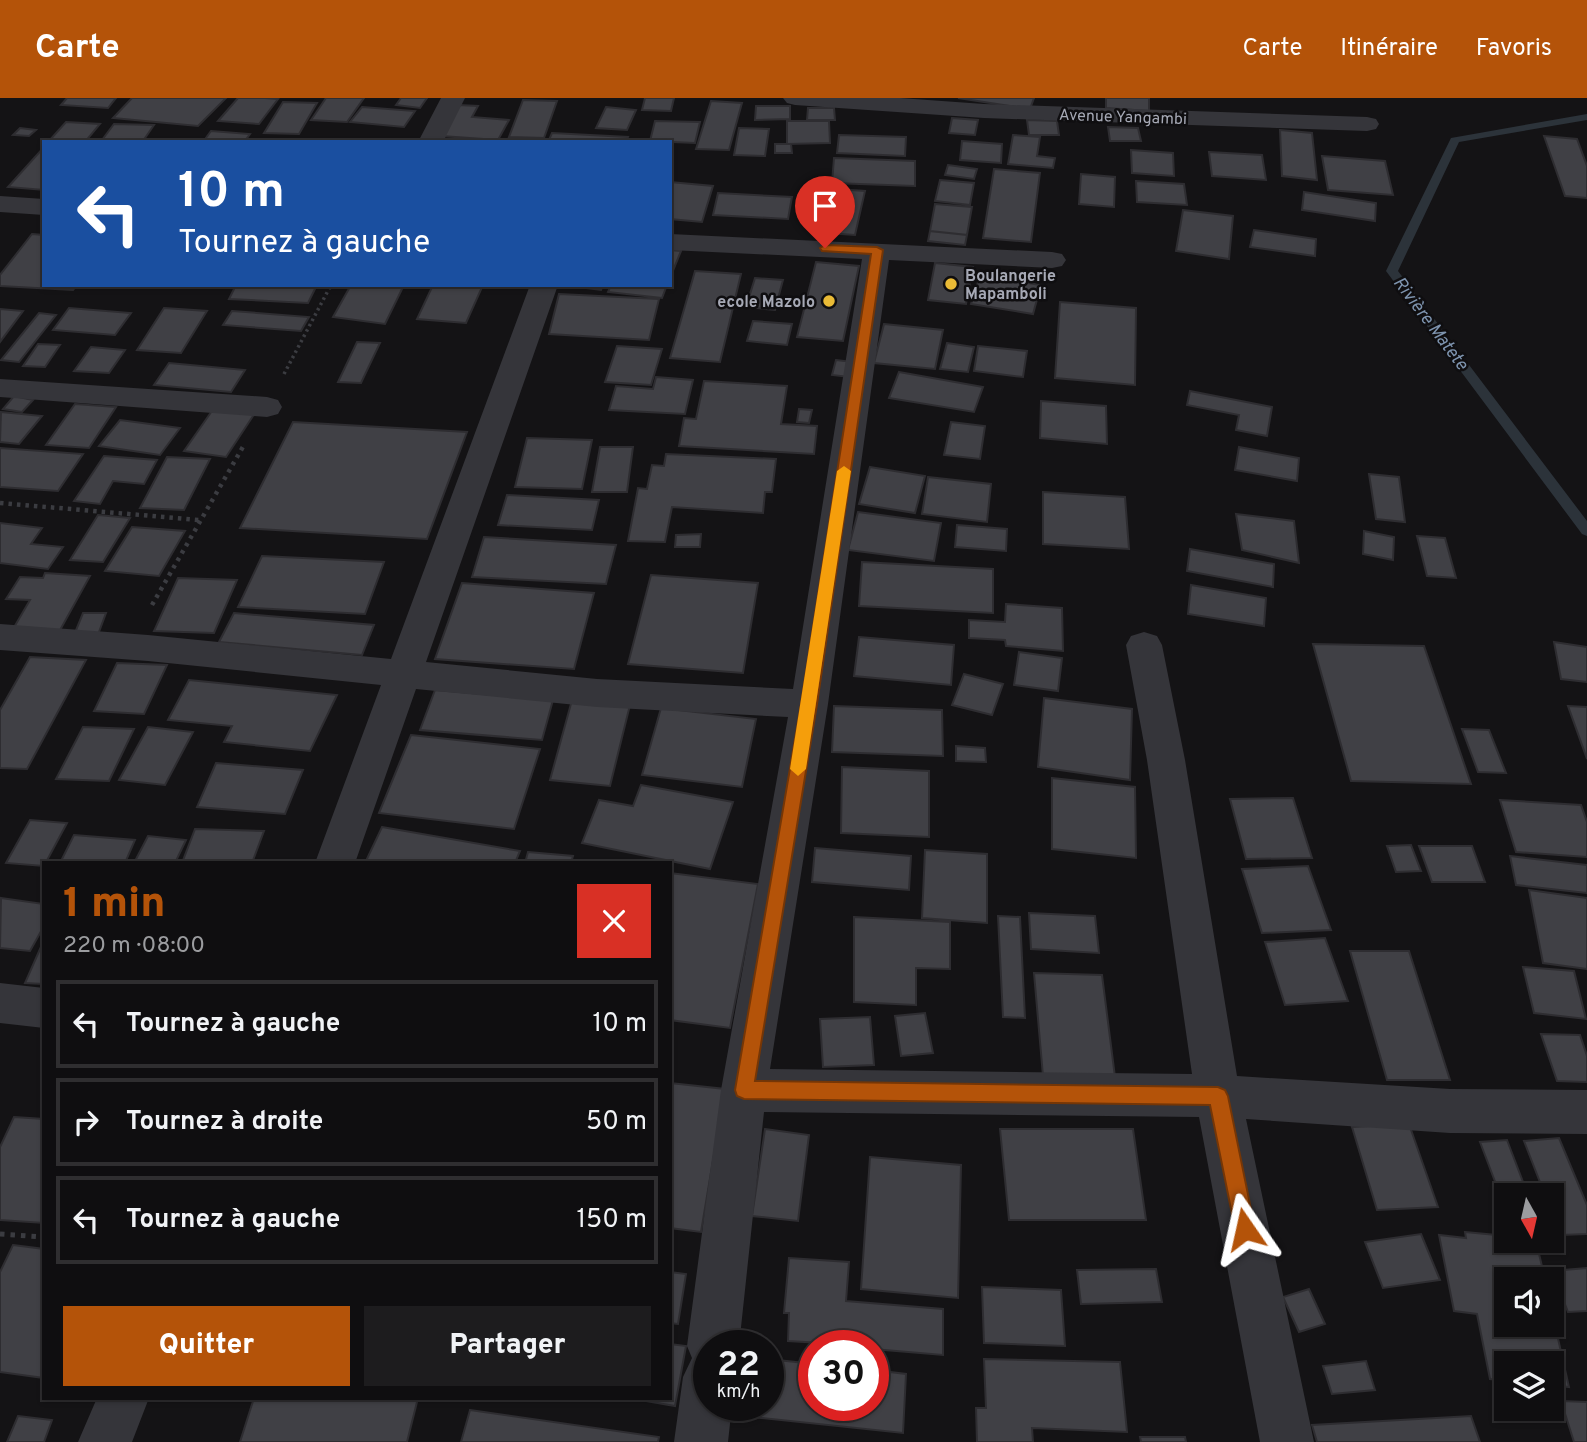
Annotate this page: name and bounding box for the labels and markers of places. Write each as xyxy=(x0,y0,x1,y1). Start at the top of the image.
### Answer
pin xyxy=(795,176,855,248)
place label: Boulangerie Mapamboli xyxy=(965,267,1056,305)
marker: Boulangerie Mapamboli xyxy=(943,276,959,292)
place label: ecole Mazolo xyxy=(717,293,815,313)
marker: ecole Mazolo xyxy=(821,293,837,309)

